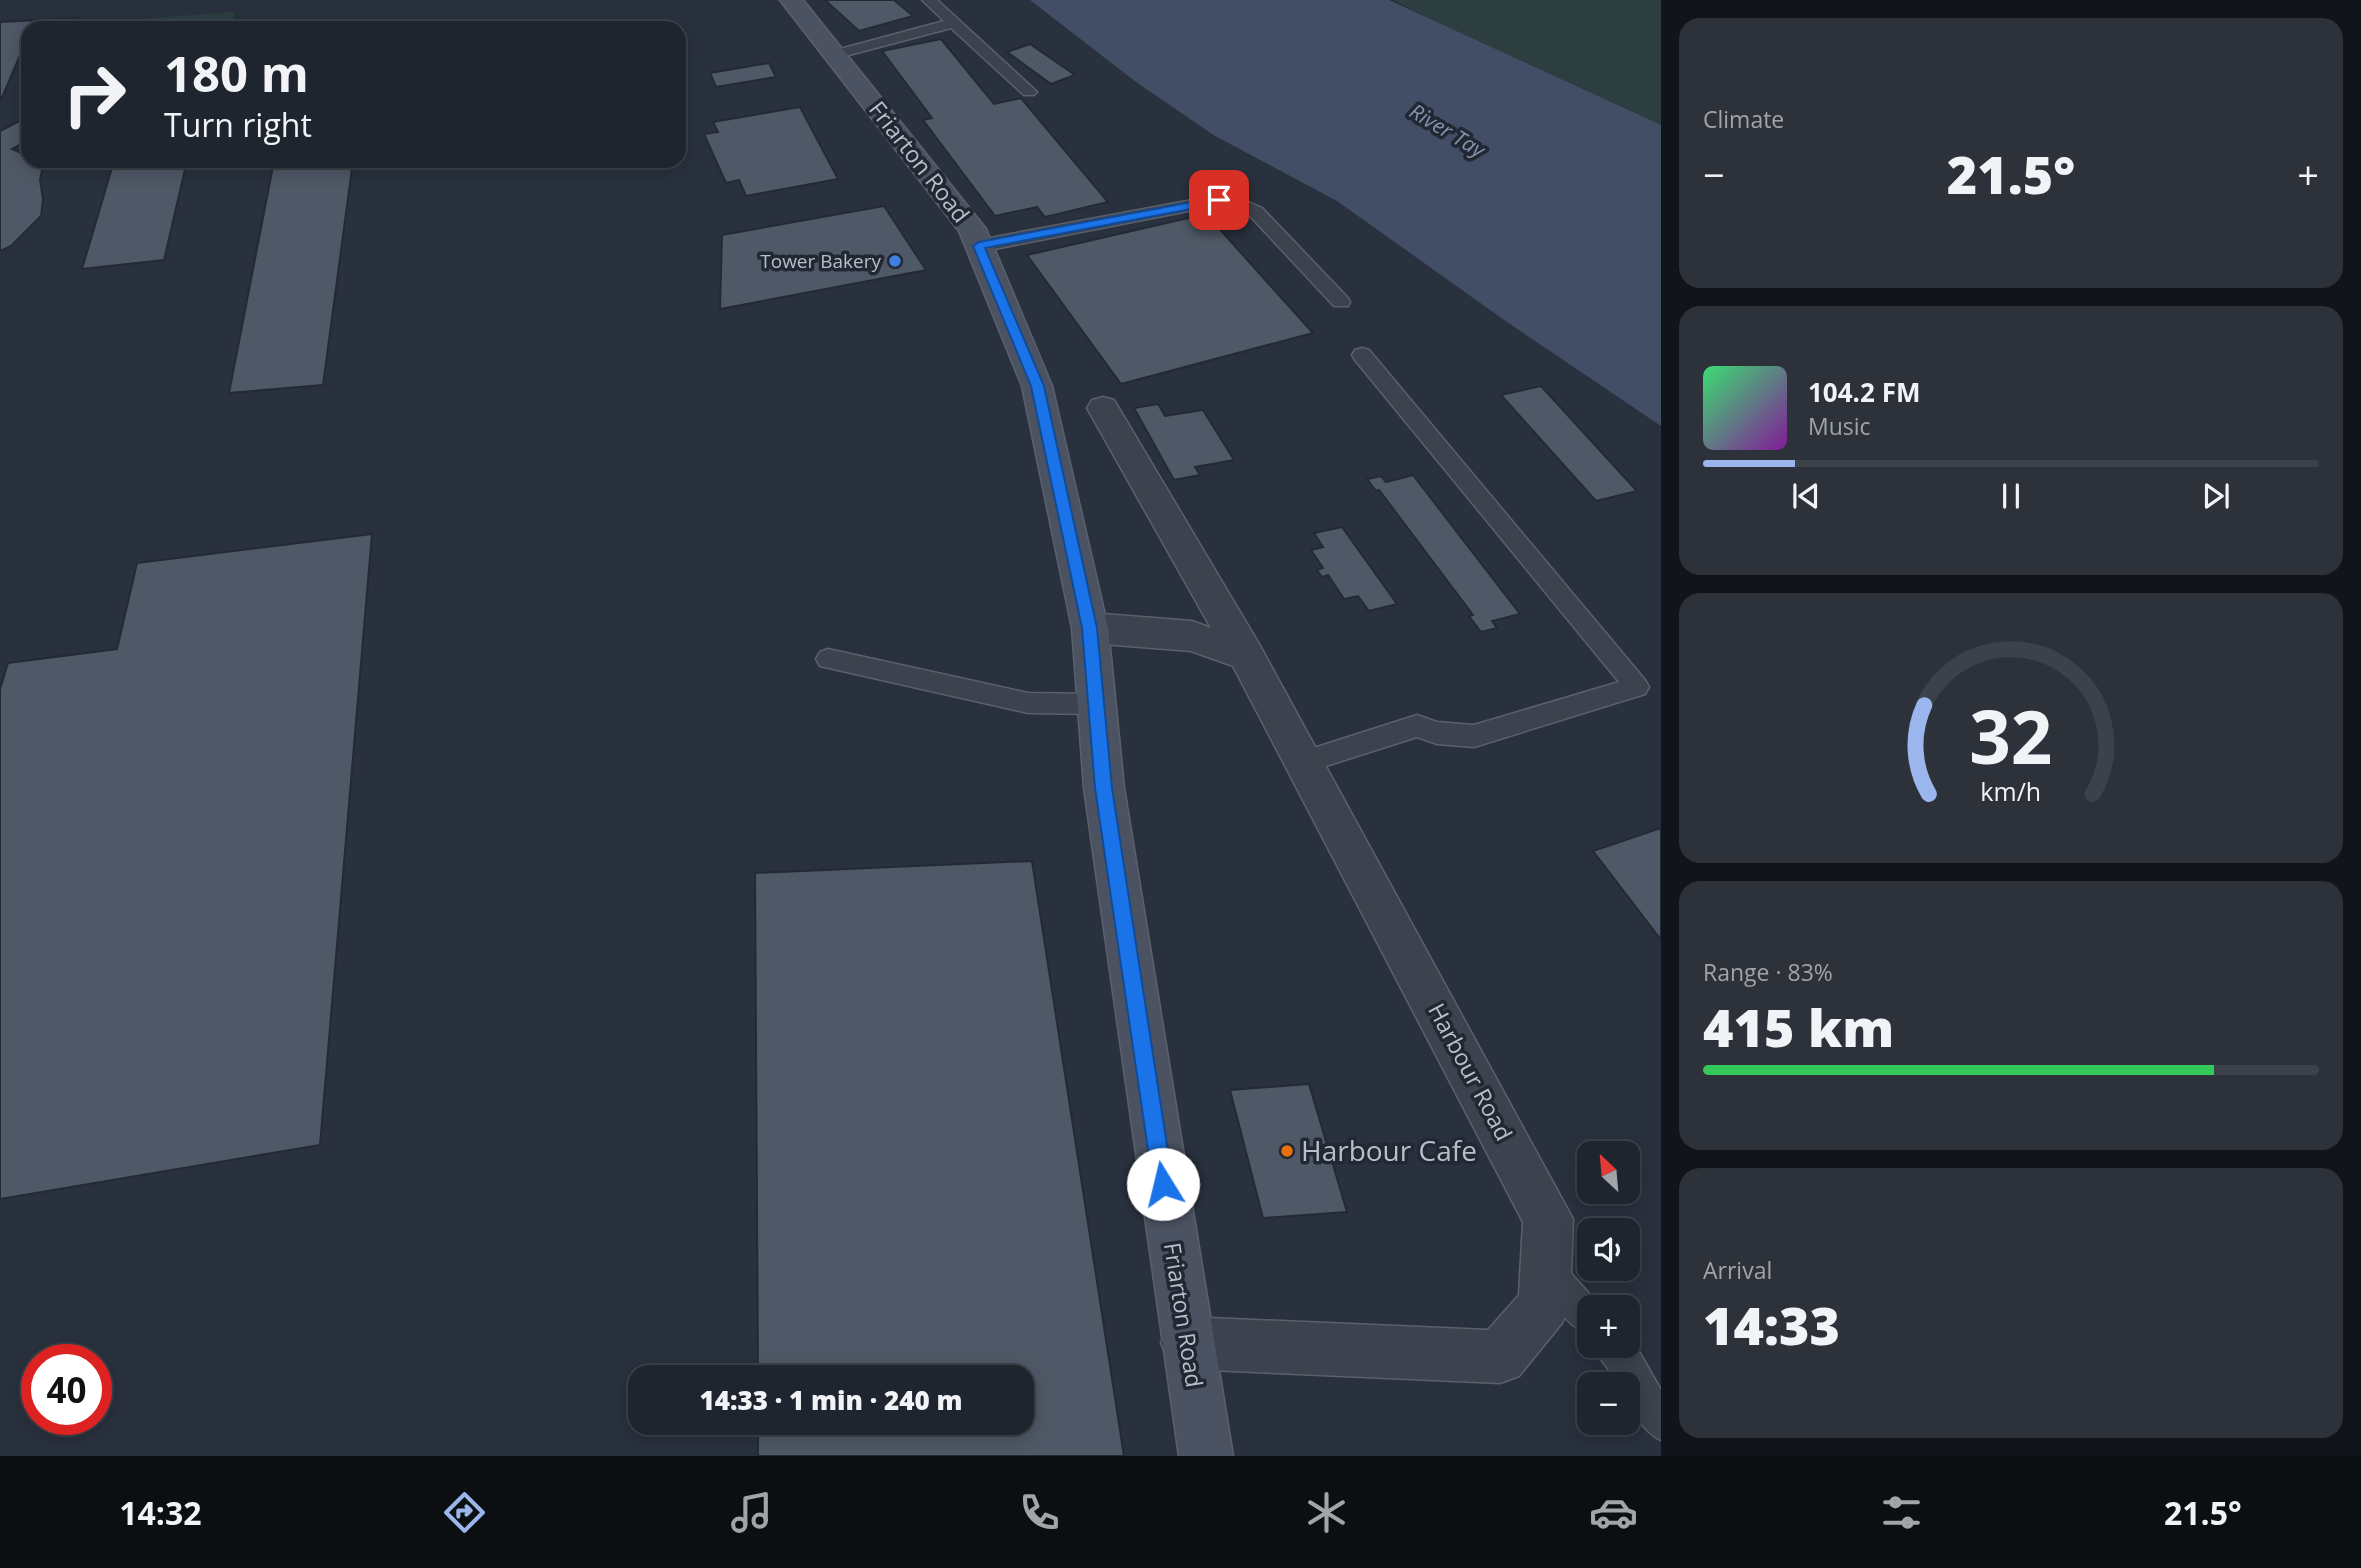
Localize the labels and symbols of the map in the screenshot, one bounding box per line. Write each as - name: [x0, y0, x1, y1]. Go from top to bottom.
- street label: Friarton Road: [862, 94, 977, 229]
- water label: River Tay: [1405, 97, 1492, 164]
- pin: [1189, 170, 1249, 230]
- place label: Tower Bakery: [760, 248, 881, 274]
- marker: Tower Bakery: [887, 253, 903, 269]
- street label: Harbour Road: [1421, 997, 1521, 1146]
- place label: Harbour Cafe: [1301, 1131, 1477, 1169]
- north arrow: [1577, 1141, 1640, 1204]
- marker: Harbour Cafe: [1279, 1143, 1295, 1159]
- position arrow: [1126, 1147, 1200, 1221]
- street label: Friarton Road: [1157, 1240, 1211, 1390]
- speed limit sign: 40: [21, 1344, 112, 1435]

